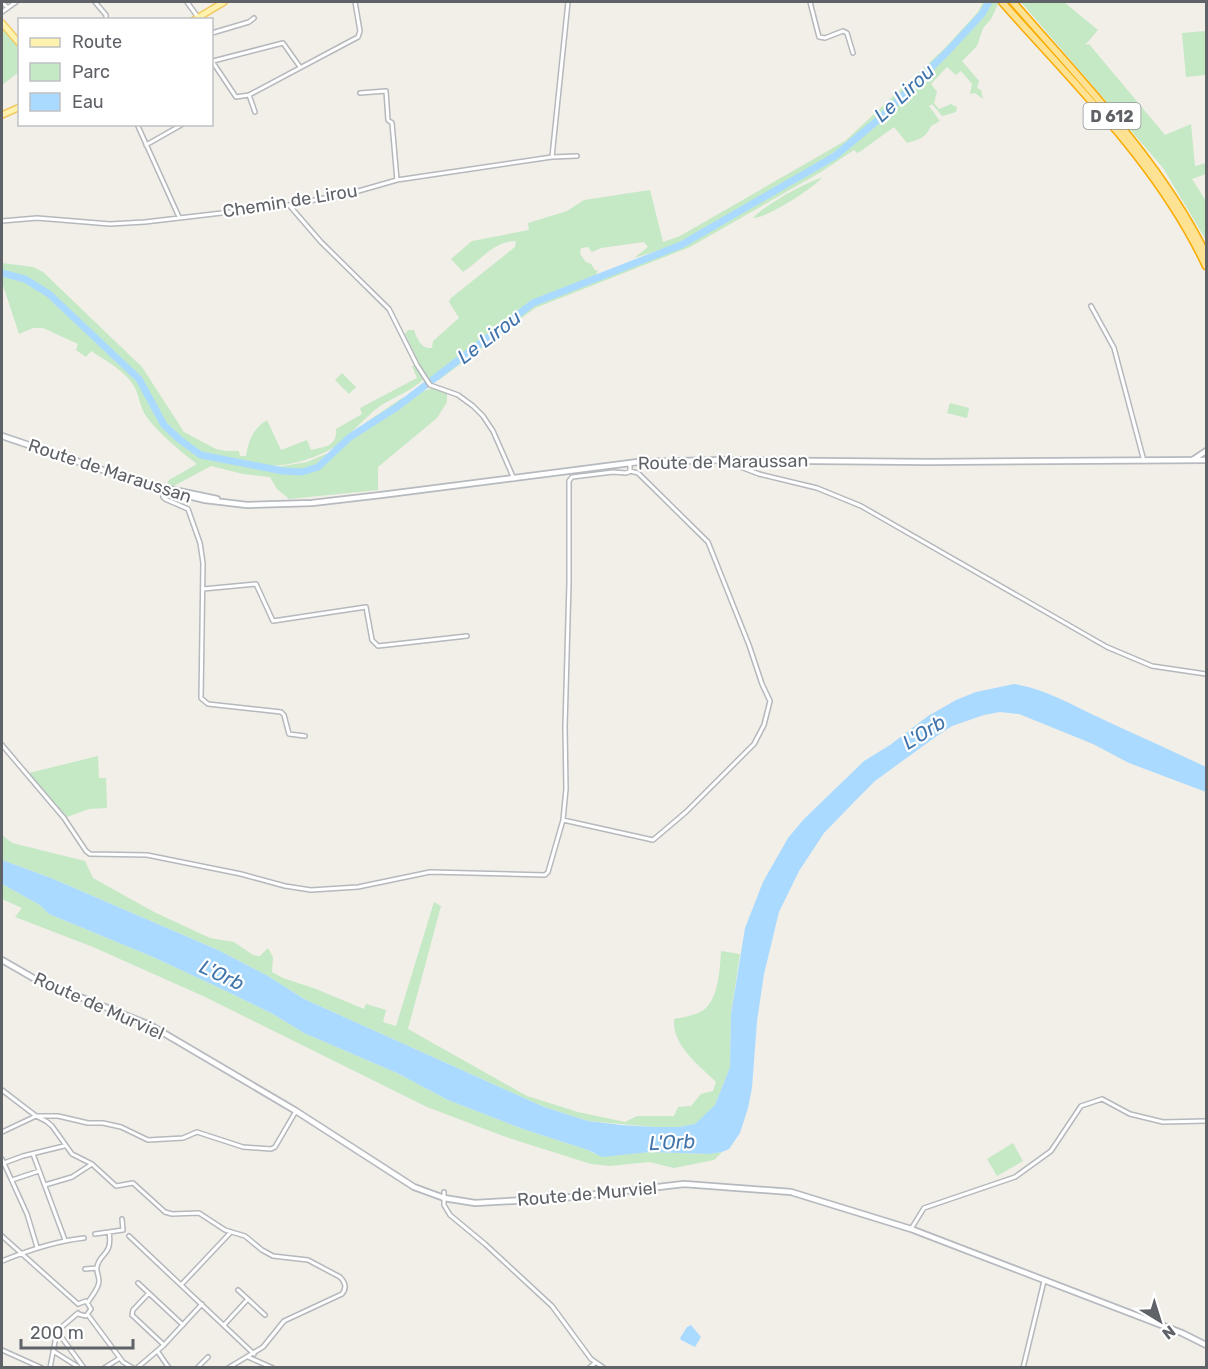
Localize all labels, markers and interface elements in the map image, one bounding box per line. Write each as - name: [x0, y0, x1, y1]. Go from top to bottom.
- legend: [18, 18, 213, 126]
- text: Route: [72, 31, 122, 53]
- water label: Le Lirou: [869, 59, 939, 127]
- text: Parc: [72, 61, 110, 83]
- text: Eau: [72, 91, 104, 113]
- road number: D 612: [1084, 103, 1140, 129]
- street label: Chemin de Lirou: [221, 179, 359, 223]
- water label: Le Lirou: [452, 305, 526, 369]
- street label: Route de Maraussan: [26, 434, 194, 508]
- street label: Route de Maraussan: [638, 450, 808, 474]
- water label: L'Orb: [898, 709, 950, 754]
- water label: L'Orb: [196, 954, 248, 996]
- street label: Route de Murviel: [30, 967, 168, 1045]
- water label: L'Orb: [648, 1129, 696, 1155]
- street label: Route de Murviel: [516, 1177, 658, 1211]
- north arrow: [1130, 1291, 1190, 1351]
- scale bar: [21, 1312, 134, 1350]
- text: N: [1159, 1321, 1179, 1343]
- text: 200 m: [30, 1322, 84, 1344]

